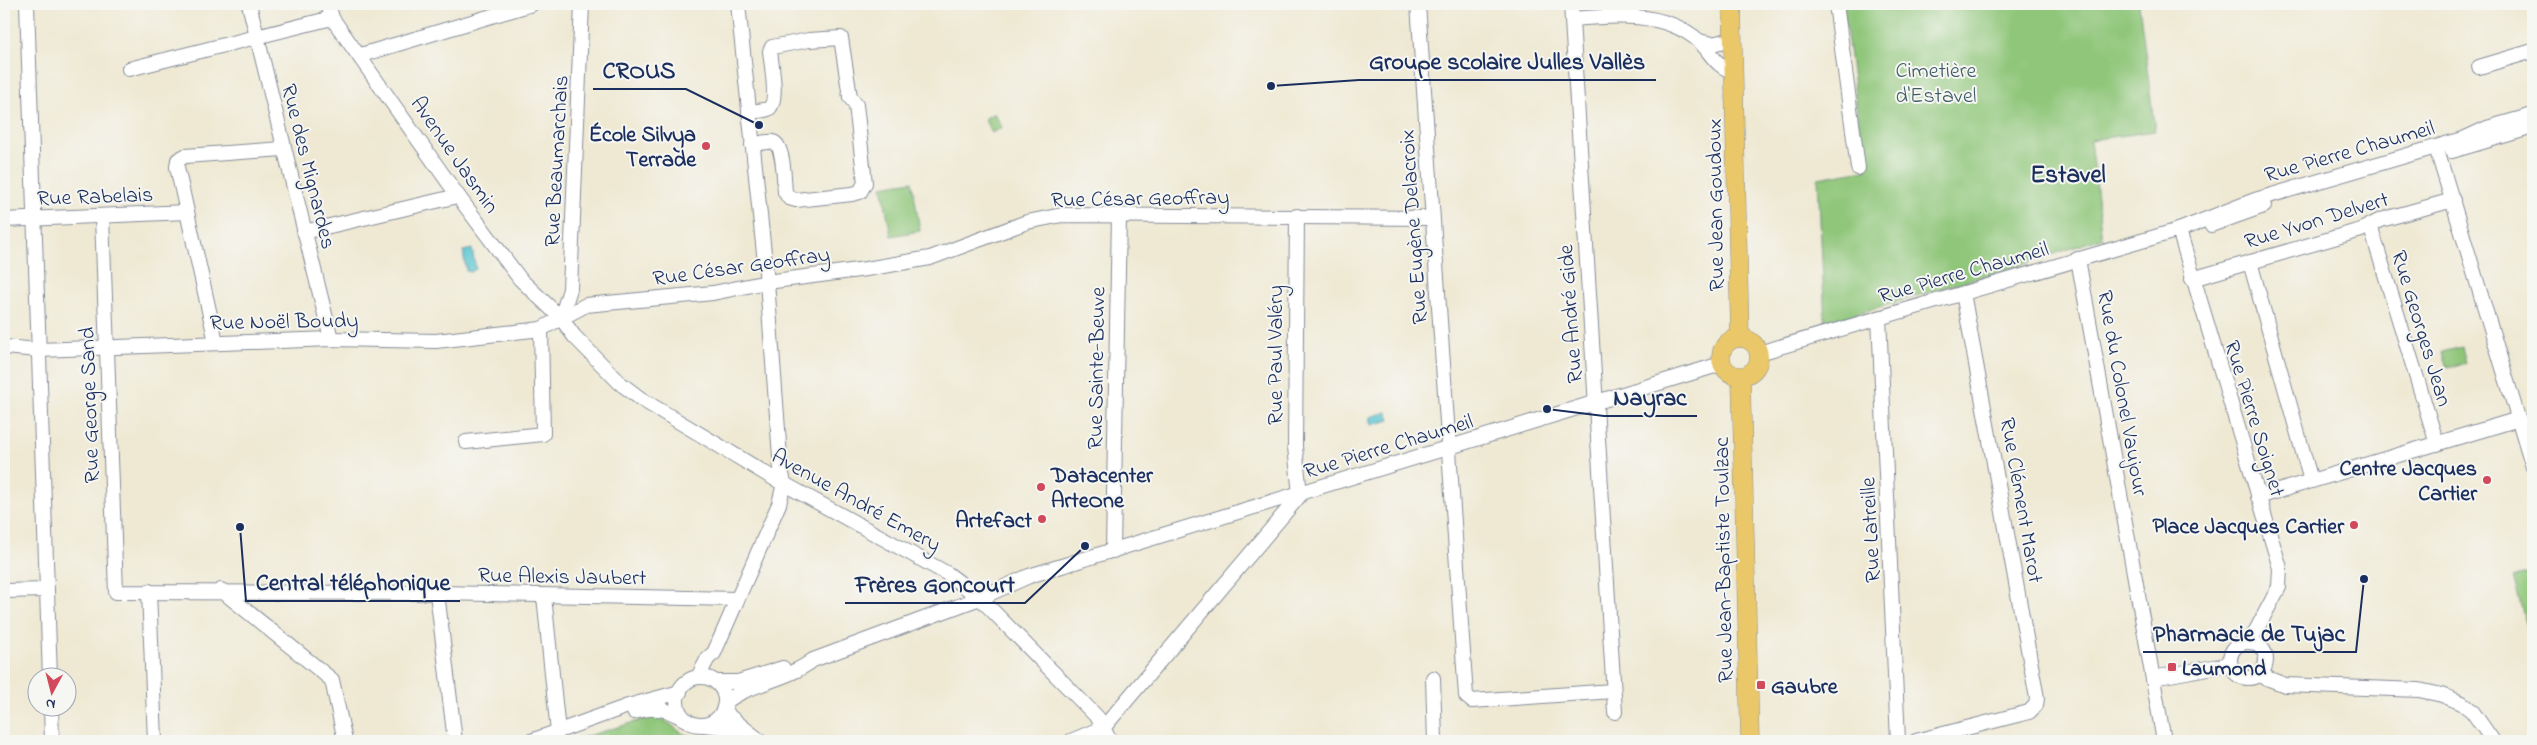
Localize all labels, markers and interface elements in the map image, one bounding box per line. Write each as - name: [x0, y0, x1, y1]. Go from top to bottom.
- callout: Groupe scolaire Julles Vallès: [1359, 41, 1656, 80]
- text: Groupe scolaire Julles Vallès: [1369, 46, 1645, 81]
- callout: CROUS: [593, 50, 686, 89]
- text: CROUS: [602, 55, 676, 90]
- park label: Cimetière d'Estavel: [1895, 56, 1977, 113]
- street label: Rue Beaumarchais: [538, 74, 578, 248]
- street label: Rue des Mignardes: [270, 81, 343, 253]
- street label: Avenue Jasmin: [401, 90, 506, 221]
- street label: Rue Pierre Chaumeil: [2261, 113, 2439, 192]
- street label: Rue Jean Goudoux: [1699, 118, 1735, 292]
- place label: École Silvya Terrade: [589, 120, 697, 177]
- street label: Rue Eugène Delacroix: [1392, 128, 1439, 325]
- marker: École Silvya Terrade: [700, 140, 712, 152]
- district label: Estavel: [2030, 158, 2106, 194]
- street label: Rue Rabelais: [36, 180, 154, 216]
- street label: Rue César Geoffray: [1051, 182, 1230, 219]
- street label: Rue Yvon Delvert: [2241, 185, 2394, 259]
- street label: Rue Pierre Chaumeil: [1875, 234, 2053, 313]
- street label: Rue César Geoffray: [651, 240, 832, 297]
- street label: Rue André Gide: [1551, 243, 1593, 384]
- street label: Rue Georges Jean: [2380, 247, 2459, 411]
- street label: Rue Paul Valéry: [1261, 285, 1294, 425]
- street label: Rue Sainte-Beuve: [1081, 286, 1115, 450]
- street label: Rue du Colonel Vaujour: [2087, 288, 2155, 499]
- street label: Rue Noël Boudy: [209, 306, 359, 341]
- street label: Rue George Sand: [72, 326, 111, 484]
- street label: Rue Pierre Soignet: [2213, 337, 2292, 502]
- callout: Nayrac: [1604, 377, 1697, 416]
- text: Nayrac: [1613, 382, 1688, 418]
- street label: Rue Pierre Chaumeil: [1300, 407, 1478, 489]
- street label: Rue Clément Marot: [1990, 415, 2050, 586]
- street label: Rue Jean-Baptiste Toulzac: [1707, 437, 1743, 683]
- street label: Avenue André Emery: [764, 442, 946, 562]
- place label: Centre Jacques Cartier: [2340, 454, 2478, 511]
- place label: Datacenter ArteOne: [1050, 461, 1154, 518]
- marker: Centre Jacques Cartier: [2481, 474, 2493, 486]
- street label: Rue Latreille: [1853, 476, 1891, 583]
- marker: Datacenter ArteOne: [1035, 481, 1047, 493]
- place label: Artefact: [955, 506, 1033, 538]
- place label: Place Jacques Cartier: [2152, 512, 2345, 544]
- marker: Artefact: [1036, 513, 1048, 525]
- marker: Place Jacques Cartier: [2348, 519, 2360, 531]
- street label: Rue Alexis Jaubert: [477, 561, 647, 595]
- callout: Central téléphonique: [246, 562, 460, 601]
- callout: Frères Goncourt: [845, 564, 1025, 603]
- text: Central téléphonique: [256, 567, 452, 602]
- text: Frères Goncourt: [854, 569, 1016, 604]
- callout: Pharmacie de Tujac: [2143, 613, 2356, 652]
- text: Pharmacie de Tujac: [2153, 618, 2346, 653]
- place label: Laumond: [2182, 654, 2267, 686]
- marker: Laumond: [2166, 661, 2178, 673]
- north arrow: [28, 668, 78, 718]
- place label: Gaubre: [1771, 672, 1839, 704]
- marker: Gaubre: [1755, 679, 1767, 691]
- text: N: [45, 692, 57, 714]

